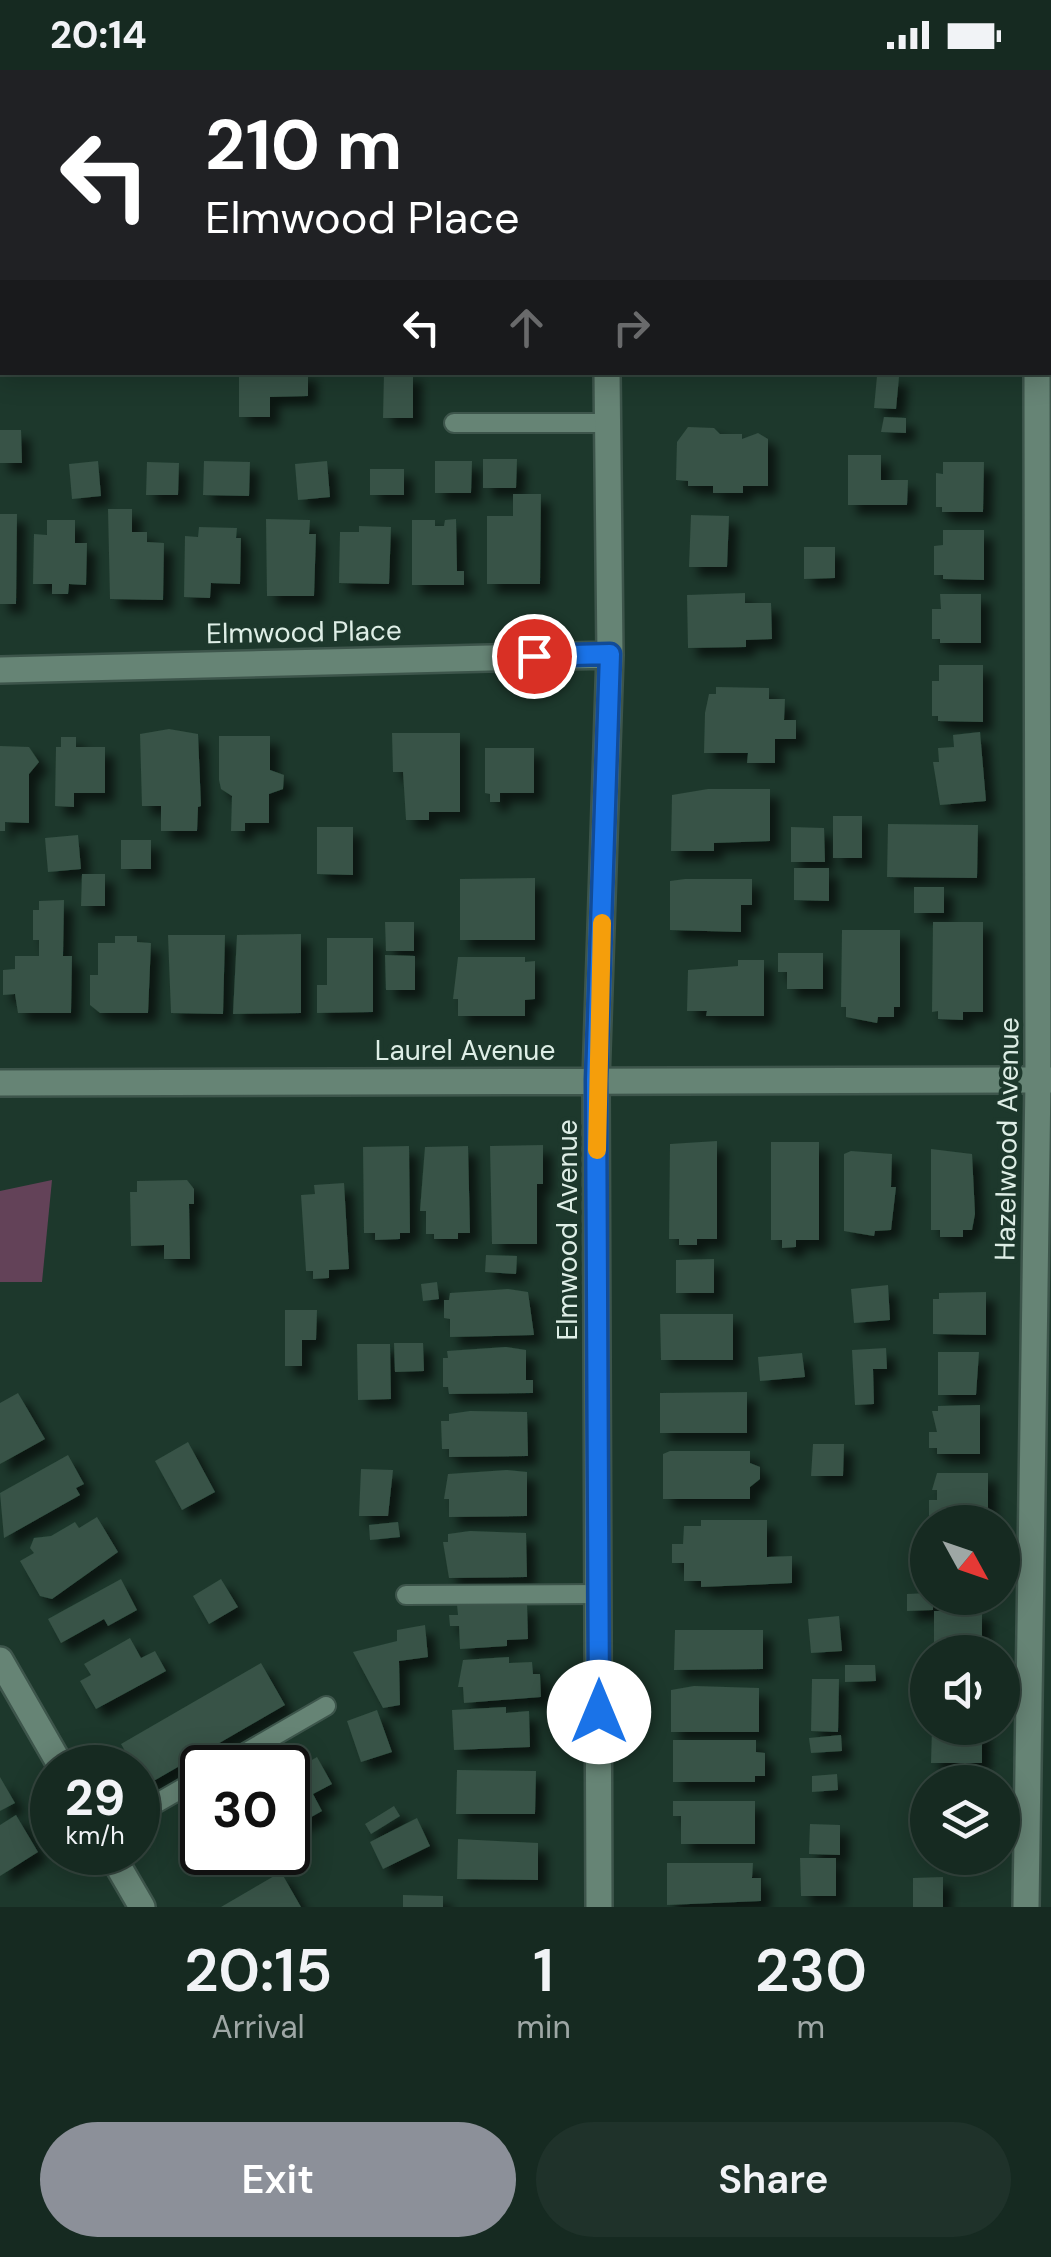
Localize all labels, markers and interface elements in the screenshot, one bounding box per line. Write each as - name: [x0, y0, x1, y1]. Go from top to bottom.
- text: 20:14: [50, 10, 147, 60]
- text: 210 m: [205, 100, 402, 191]
- icon: left: [40, 110, 170, 240]
- text: Elmwood Place: [205, 188, 520, 247]
- icon: left: [394, 300, 449, 355]
- icon: ahead: [499, 300, 554, 355]
- icon: right: [604, 300, 659, 355]
- street label: Elmwood Place: [206, 612, 402, 652]
- pin: [492, 614, 577, 699]
- icon: arrive: [507, 629, 562, 684]
- street label: Hazelwood Avenue: [986, 1017, 1028, 1261]
- street label: Laurel Avenue: [375, 1032, 555, 1069]
- street label: Elmwood Avenue: [549, 1119, 586, 1341]
- north arrow: [910, 1505, 1020, 1615]
- map controls: [910, 1505, 1020, 1875]
- button: sound: [910, 1635, 1020, 1745]
- position arrow: [547, 1660, 651, 1764]
- speed limit sign: 30: [180, 1745, 310, 1875]
- text: 29: [65, 1765, 125, 1831]
- button: layers: [910, 1765, 1020, 1875]
- text: km/h: [65, 1819, 125, 1852]
- text: 20:15: [184, 1931, 332, 2010]
- text: 1: [533, 1931, 554, 2010]
- text: 230: [755, 1931, 867, 2010]
- text: Arrival: [211, 2006, 305, 2048]
- text: min: [516, 2006, 571, 2048]
- text: m: [797, 2006, 825, 2048]
- button: Exit: [40, 2122, 516, 2237]
- button: Share: [536, 2122, 1011, 2237]

